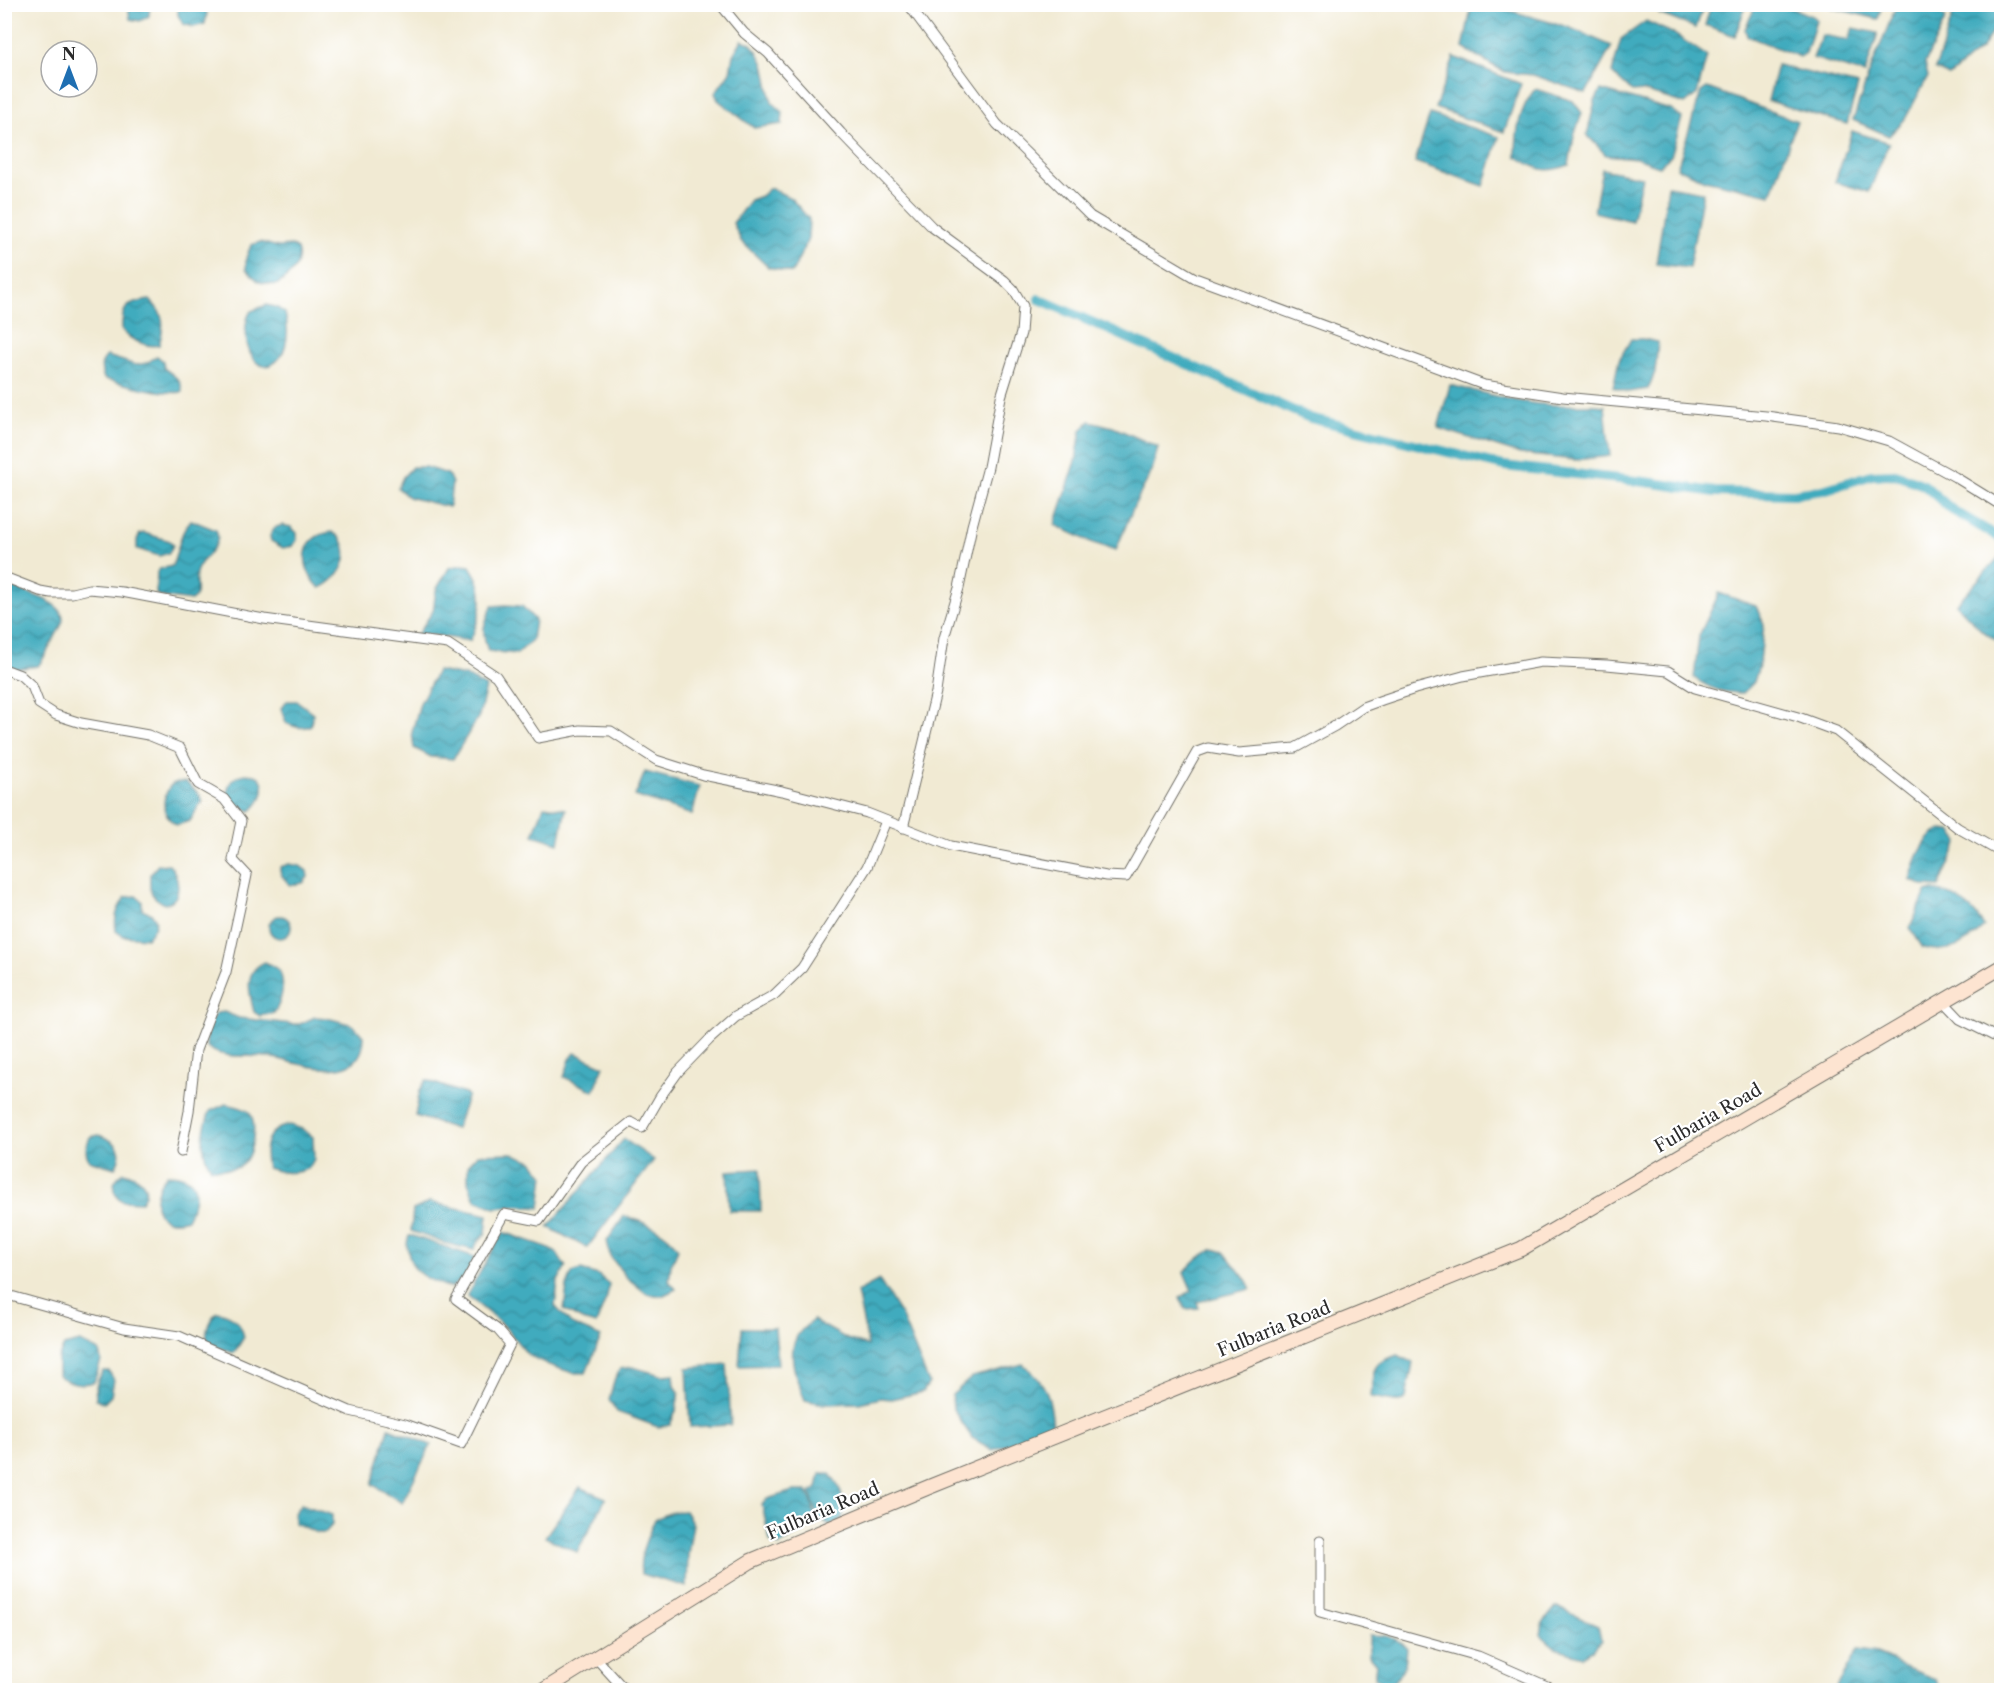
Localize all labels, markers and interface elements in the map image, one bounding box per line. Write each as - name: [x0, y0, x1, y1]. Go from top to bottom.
- north arrow: [39, 39, 99, 99]
- text: N: [62, 44, 76, 64]
- street label: Fulbaria Road: [1650, 1078, 1766, 1158]
- street label: Fulbaria Road: [1214, 1296, 1334, 1362]
- street label: Fulbaria Road: [763, 1477, 883, 1545]

